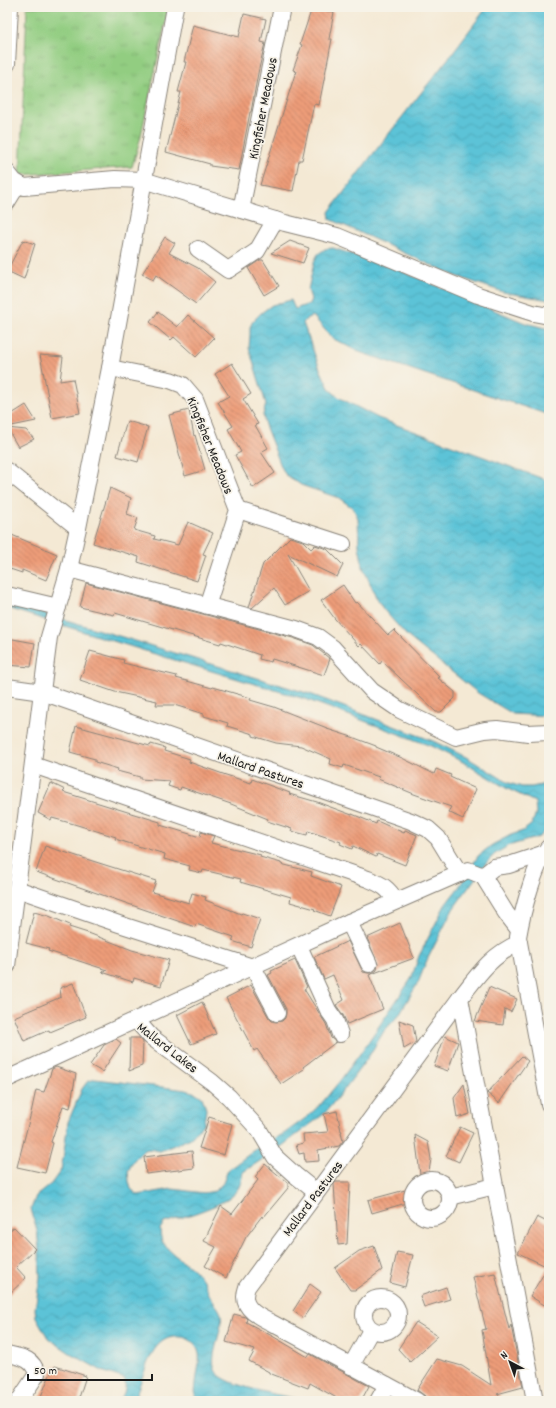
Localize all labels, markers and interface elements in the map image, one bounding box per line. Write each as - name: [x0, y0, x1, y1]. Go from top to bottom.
- street label: Kingfisher Meadows: [244, 56, 284, 161]
- street label: Kingfisher Meadows: [180, 394, 238, 498]
- street label: Mallard Pastures: [214, 747, 306, 795]
- street label: Mallard Lakes: [132, 1018, 202, 1079]
- street label: Mallard Pastures: [278, 1157, 349, 1241]
- north arrow: [490, 1342, 530, 1382]
- text: N: [497, 1348, 512, 1364]
- scale bar: [28, 1356, 152, 1382]
- text: 50 m: [34, 1363, 57, 1380]

